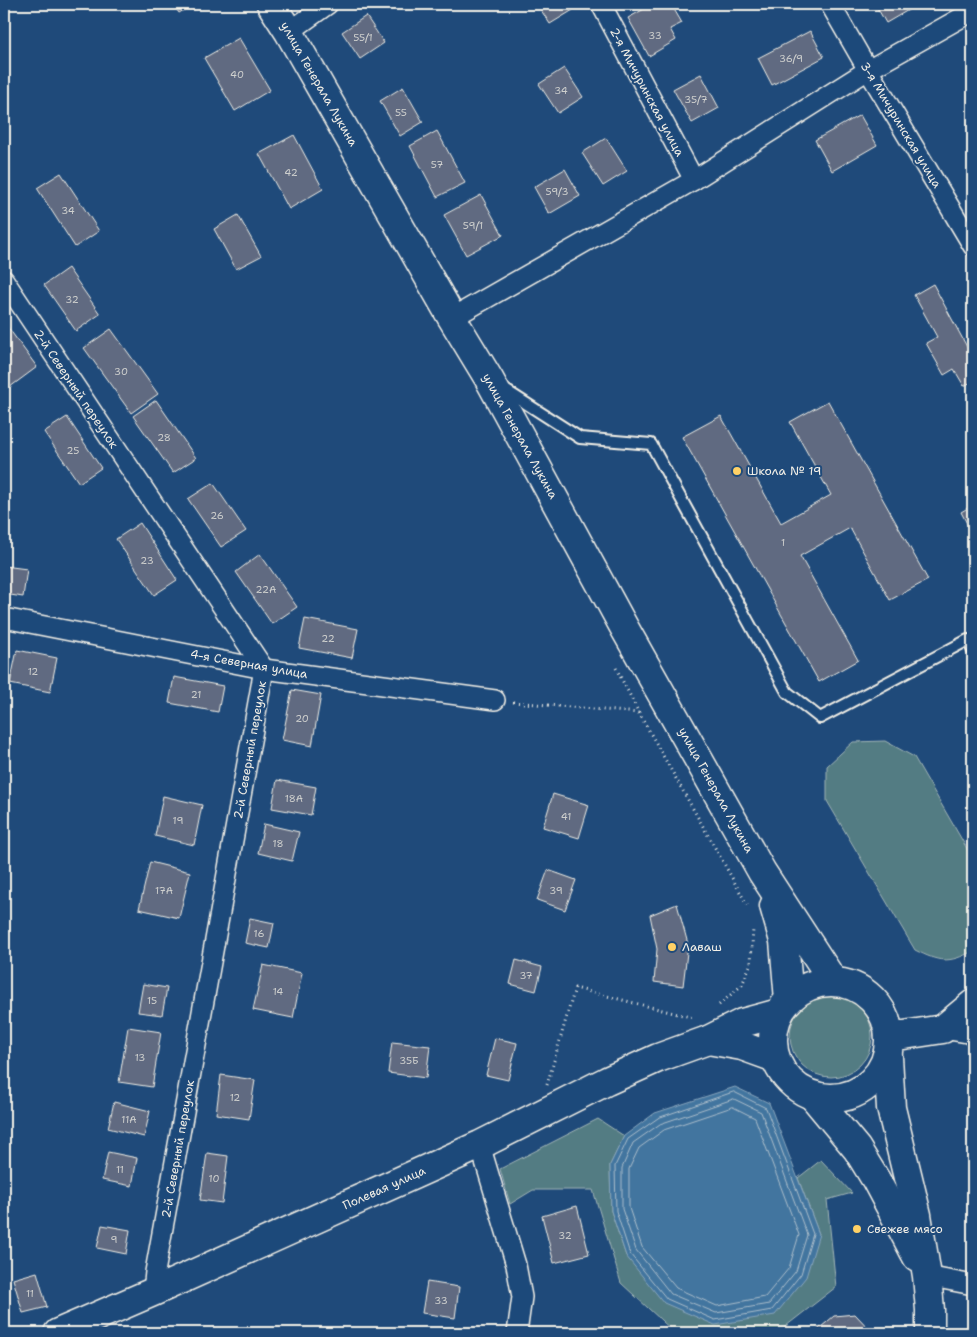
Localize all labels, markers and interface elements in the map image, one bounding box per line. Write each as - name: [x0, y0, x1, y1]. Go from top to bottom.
- street label: улица Генерала Лукина: [277, 19, 362, 150]
- street label: 2-я Мичуринская улица: [606, 25, 688, 160]
- house number: 33: [648, 29, 662, 42]
- house number: 55/1: [353, 31, 373, 44]
- house number: 36/9: [779, 52, 803, 65]
- street label: 3-я Мичуринская улица: [857, 59, 945, 191]
- house number: 40: [230, 68, 244, 81]
- house number: 34: [554, 84, 568, 97]
- house number: 35/7: [684, 93, 708, 106]
- house number: 55: [395, 106, 407, 119]
- house number: 57: [431, 158, 443, 171]
- house number: 42: [284, 166, 298, 179]
- house number: 59/3: [545, 185, 569, 198]
- house number: 34: [61, 204, 75, 217]
- house number: 59/1: [463, 219, 483, 232]
- house number: 32: [65, 293, 79, 306]
- street label: 2-й Северный переулок: [30, 327, 122, 452]
- house number: 30: [114, 365, 128, 378]
- street label: улица Генерала Лукина: [479, 370, 562, 502]
- house number: 28: [157, 431, 171, 444]
- house number: 25: [67, 444, 79, 457]
- place label: Школа № 19: [747, 463, 822, 479]
- marker: Школа № 19: [731, 465, 743, 477]
- house number: 26: [210, 509, 224, 522]
- house number: 1: [781, 536, 785, 549]
- house number: 23: [140, 554, 154, 567]
- house number: 22А: [256, 583, 276, 596]
- house number: 22: [321, 632, 335, 645]
- street label: 4-я Северная улица: [189, 646, 310, 682]
- house number: 12: [28, 665, 38, 678]
- street label: 2-й Северный переулок: [230, 679, 270, 820]
- house number: 21: [191, 688, 201, 701]
- house number: 20: [295, 712, 309, 725]
- street label: улица Генерала Лукина: [675, 724, 758, 856]
- house number: 18А: [285, 792, 303, 805]
- house number: 41: [561, 810, 571, 823]
- house number: 19: [173, 814, 183, 827]
- house number: 18: [272, 837, 284, 850]
- house number: 17А: [155, 884, 173, 897]
- house number: 39: [549, 884, 563, 897]
- house number: 16: [254, 927, 264, 940]
- place label: Лаваш: [682, 939, 722, 955]
- marker: Лаваш: [666, 941, 678, 953]
- house number: 37: [519, 969, 533, 982]
- house number: 14: [273, 985, 283, 998]
- house number: 15: [147, 994, 157, 1007]
- house number: 13: [135, 1051, 145, 1064]
- house number: 35Б: [399, 1054, 419, 1067]
- street label: 2-й Северный переулок: [158, 1078, 198, 1219]
- house number: 12: [230, 1091, 240, 1104]
- house number: 11А: [121, 1113, 137, 1126]
- street label: Полевая улица: [340, 1162, 428, 1213]
- house number: 11: [116, 1163, 124, 1176]
- house number: 10: [209, 1172, 219, 1185]
- place label: Свежее мясо: [867, 1221, 943, 1237]
- marker: Свежее мясо: [851, 1223, 863, 1235]
- house number: 32: [558, 1229, 572, 1242]
- house number: 9: [111, 1233, 118, 1246]
- house number: 11: [26, 1287, 34, 1300]
- house number: 33: [434, 1294, 448, 1307]

